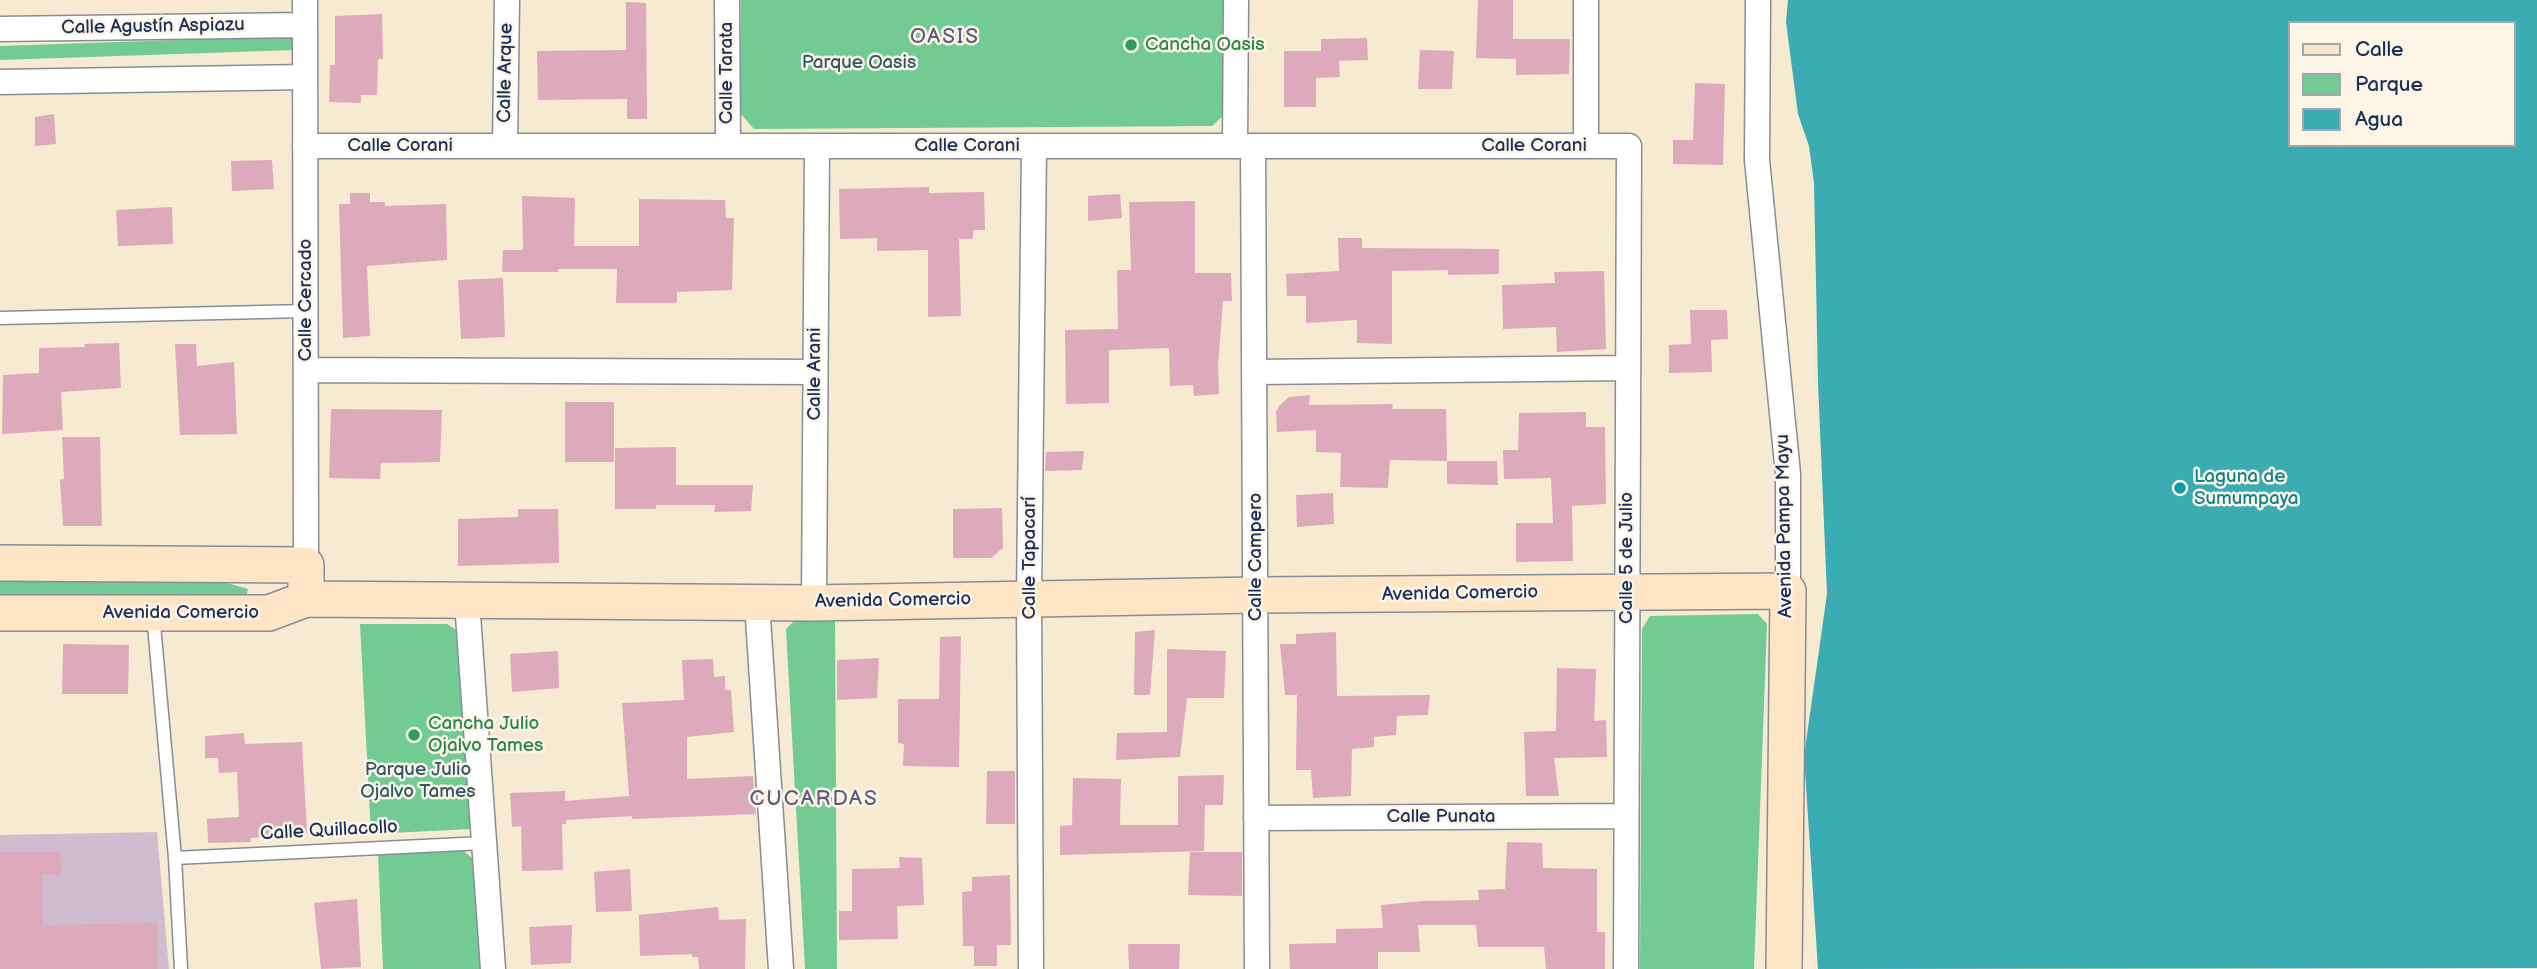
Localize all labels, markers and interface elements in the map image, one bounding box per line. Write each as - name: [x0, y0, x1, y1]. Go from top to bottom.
- street label: Calle Agustín Aspiazu: [61, 14, 245, 40]
- legend: [2288, 21, 2516, 147]
- street label: Calle Tarata: [716, 22, 738, 124]
- street label: Calle Arque: [494, 23, 518, 123]
- district label: OASIS: [911, 25, 979, 51]
- place label: Cancha Oasis: [1145, 34, 1265, 56]
- marker: Cancha Oasis: [1123, 37, 1139, 53]
- text: Calle: [2355, 37, 2404, 62]
- park label: Parque Oasis: [802, 52, 916, 74]
- text: Parque: [2355, 72, 2423, 97]
- text: Agua: [2355, 107, 2403, 132]
- street label: Calle Corani: [347, 135, 453, 157]
- street label: Calle Corani: [914, 135, 1020, 157]
- street label: Calle Corani: [1481, 135, 1587, 157]
- street label: Calle Cercado: [295, 239, 317, 361]
- street label: Calle Arani: [804, 327, 826, 421]
- street label: Avenida Pampa Mayu: [1772, 434, 1798, 618]
- place label: Laguna de Sumumpaya: [2194, 466, 2299, 510]
- marker: Laguna de Sumumpaya: [2172, 480, 2188, 496]
- street label: Calle 5 de Julio: [1616, 492, 1638, 624]
- street label: Calle Campero: [1245, 493, 1267, 621]
- street label: Calle Tapacarí: [1019, 496, 1041, 620]
- street label: Avenida Comercio: [1382, 581, 1538, 607]
- street label: Avenida Comercio: [815, 588, 971, 614]
- street label: Avenida Comercio: [103, 602, 259, 624]
- place label: Cancha Julio Ojalvo Tames: [428, 713, 543, 757]
- marker: Cancha Julio Ojalvo Tames: [406, 727, 422, 743]
- park label: Parque Julio Ojalvo Tames: [360, 759, 476, 803]
- district label: CUCARDAS: [750, 787, 878, 813]
- street label: Calle Punata: [1386, 806, 1496, 828]
- street label: Calle Quillacollo: [260, 816, 398, 846]

